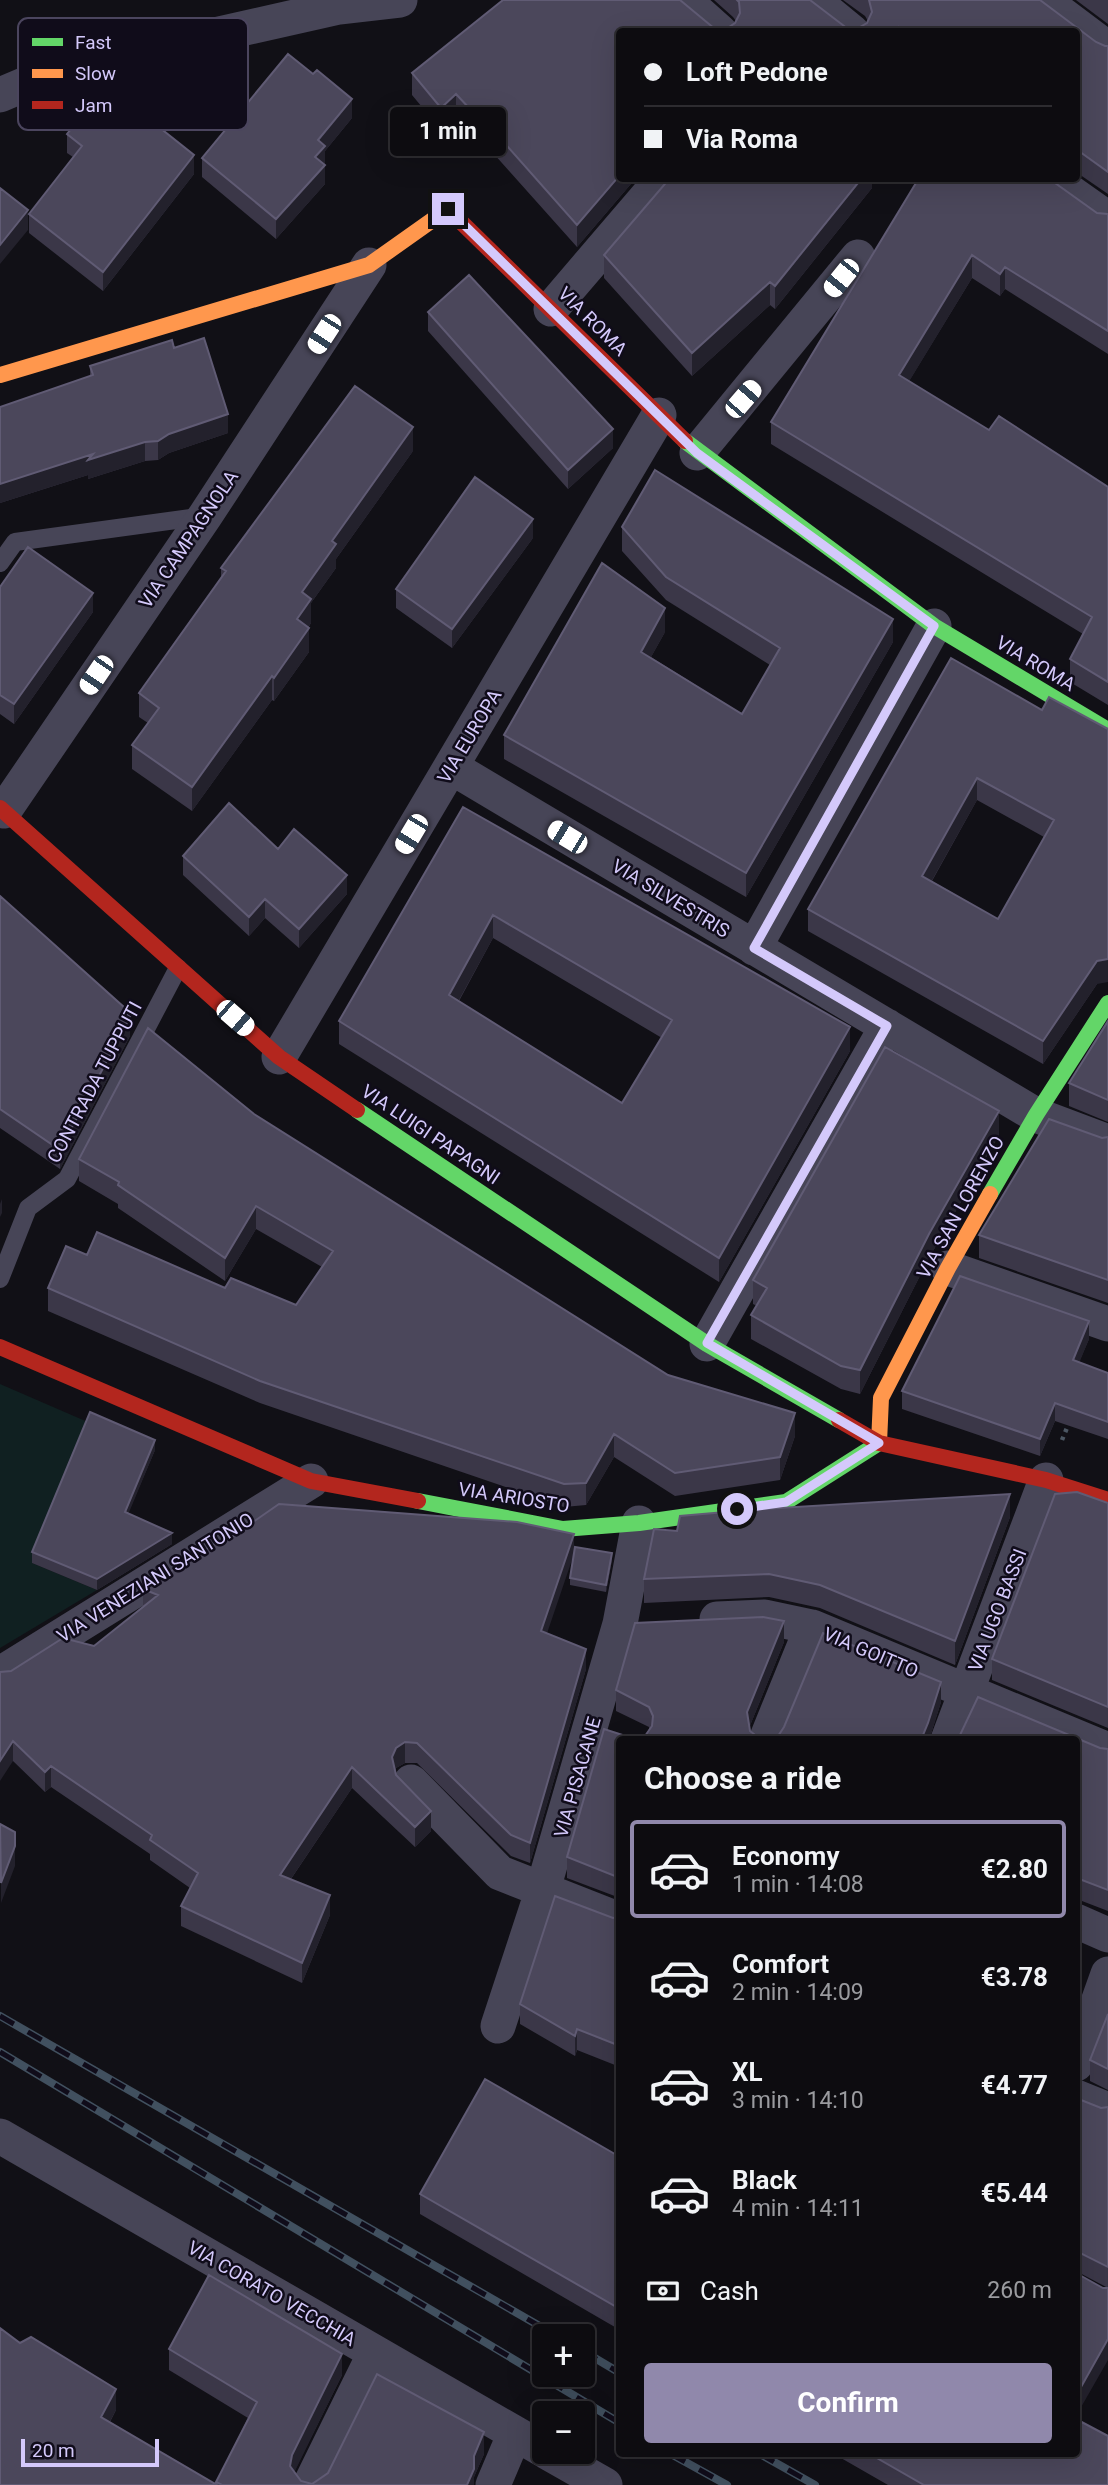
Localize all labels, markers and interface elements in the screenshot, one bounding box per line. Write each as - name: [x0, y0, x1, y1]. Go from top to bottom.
- legend: [18, 18, 248, 130]
- text: Fast: [75, 31, 112, 54]
- text: Loft Pedone: [686, 57, 828, 87]
- text: Slow: [75, 62, 116, 85]
- text: Jam: [75, 94, 112, 117]
- callout: 1 min: [390, 108, 506, 156]
- text: 1 min: [419, 118, 477, 145]
- text: Via Roma: [686, 124, 798, 154]
- route end: [432, 193, 464, 225]
- car: [820, 255, 863, 301]
- street label: VIA ROMA: [553, 282, 632, 361]
- car: [304, 311, 345, 357]
- car: [722, 376, 765, 422]
- street label: VIA CAMPAGNOLA: [134, 466, 243, 613]
- street label: VIA ROMA: [992, 631, 1080, 696]
- car: [76, 652, 117, 698]
- street label: VIA EUROPA: [432, 685, 507, 787]
- car: [392, 811, 431, 857]
- car: [544, 817, 591, 857]
- street label: VIA SILVESTRIS: [608, 854, 734, 943]
- car: [213, 996, 258, 1040]
- street label: CONTRADA TUPPUTI: [42, 998, 147, 1167]
- street label: VIA LUIGI PAPAGNI: [357, 1079, 504, 1189]
- street label: VIA SAN LORENZO: [912, 1132, 1009, 1283]
- street label: VIA ARIOSTO: [457, 1477, 571, 1518]
- route start: [721, 1493, 753, 1525]
- street label: VIA VENEZIANI SANTONIO: [53, 1507, 258, 1647]
- street label: VIA UGO BASSI: [964, 1546, 1031, 1675]
- street label: VIA GOITTO: [820, 1622, 922, 1683]
- street label: VIA PISACANE: [549, 1714, 606, 1840]
- text: Choose a ride: [644, 1759, 841, 1797]
- icon: car: [648, 1838, 711, 1901]
- text: Economy: [732, 1841, 839, 1871]
- text: €2.80: [981, 1854, 1048, 1884]
- text: 1 min · 14:08: [732, 1871, 864, 1898]
- icon: car: [648, 1946, 711, 2009]
- text: Comfort: [732, 1949, 829, 1979]
- text: €3.78: [981, 1962, 1048, 1992]
- text: 2 min · 14:09: [732, 1979, 864, 2006]
- icon: car: [648, 2054, 711, 2117]
- text: XL: [732, 2057, 763, 2087]
- text: €4.77: [981, 2070, 1048, 2100]
- text: 3 min · 14:10: [732, 2087, 864, 2114]
- icon: car: [648, 2162, 711, 2225]
- text: Black: [732, 2165, 797, 2195]
- text: €5.44: [981, 2178, 1048, 2208]
- text: 4 min · 14:11: [732, 2195, 864, 2222]
- street label: VIA CORATO VECCHIA: [183, 2236, 361, 2351]
- icon: cash: [644, 2272, 682, 2310]
- text: Cash: [700, 2276, 759, 2306]
- text: 260 m: [987, 2277, 1052, 2304]
- map controls: [532, 2324, 595, 2464]
- button: +: [532, 2324, 595, 2387]
- button: Confirm: [644, 2363, 1052, 2443]
- button: −: [532, 2401, 595, 2464]
- scale bar: [21, 2436, 159, 2468]
- text: 20 m: [32, 2439, 75, 2462]

